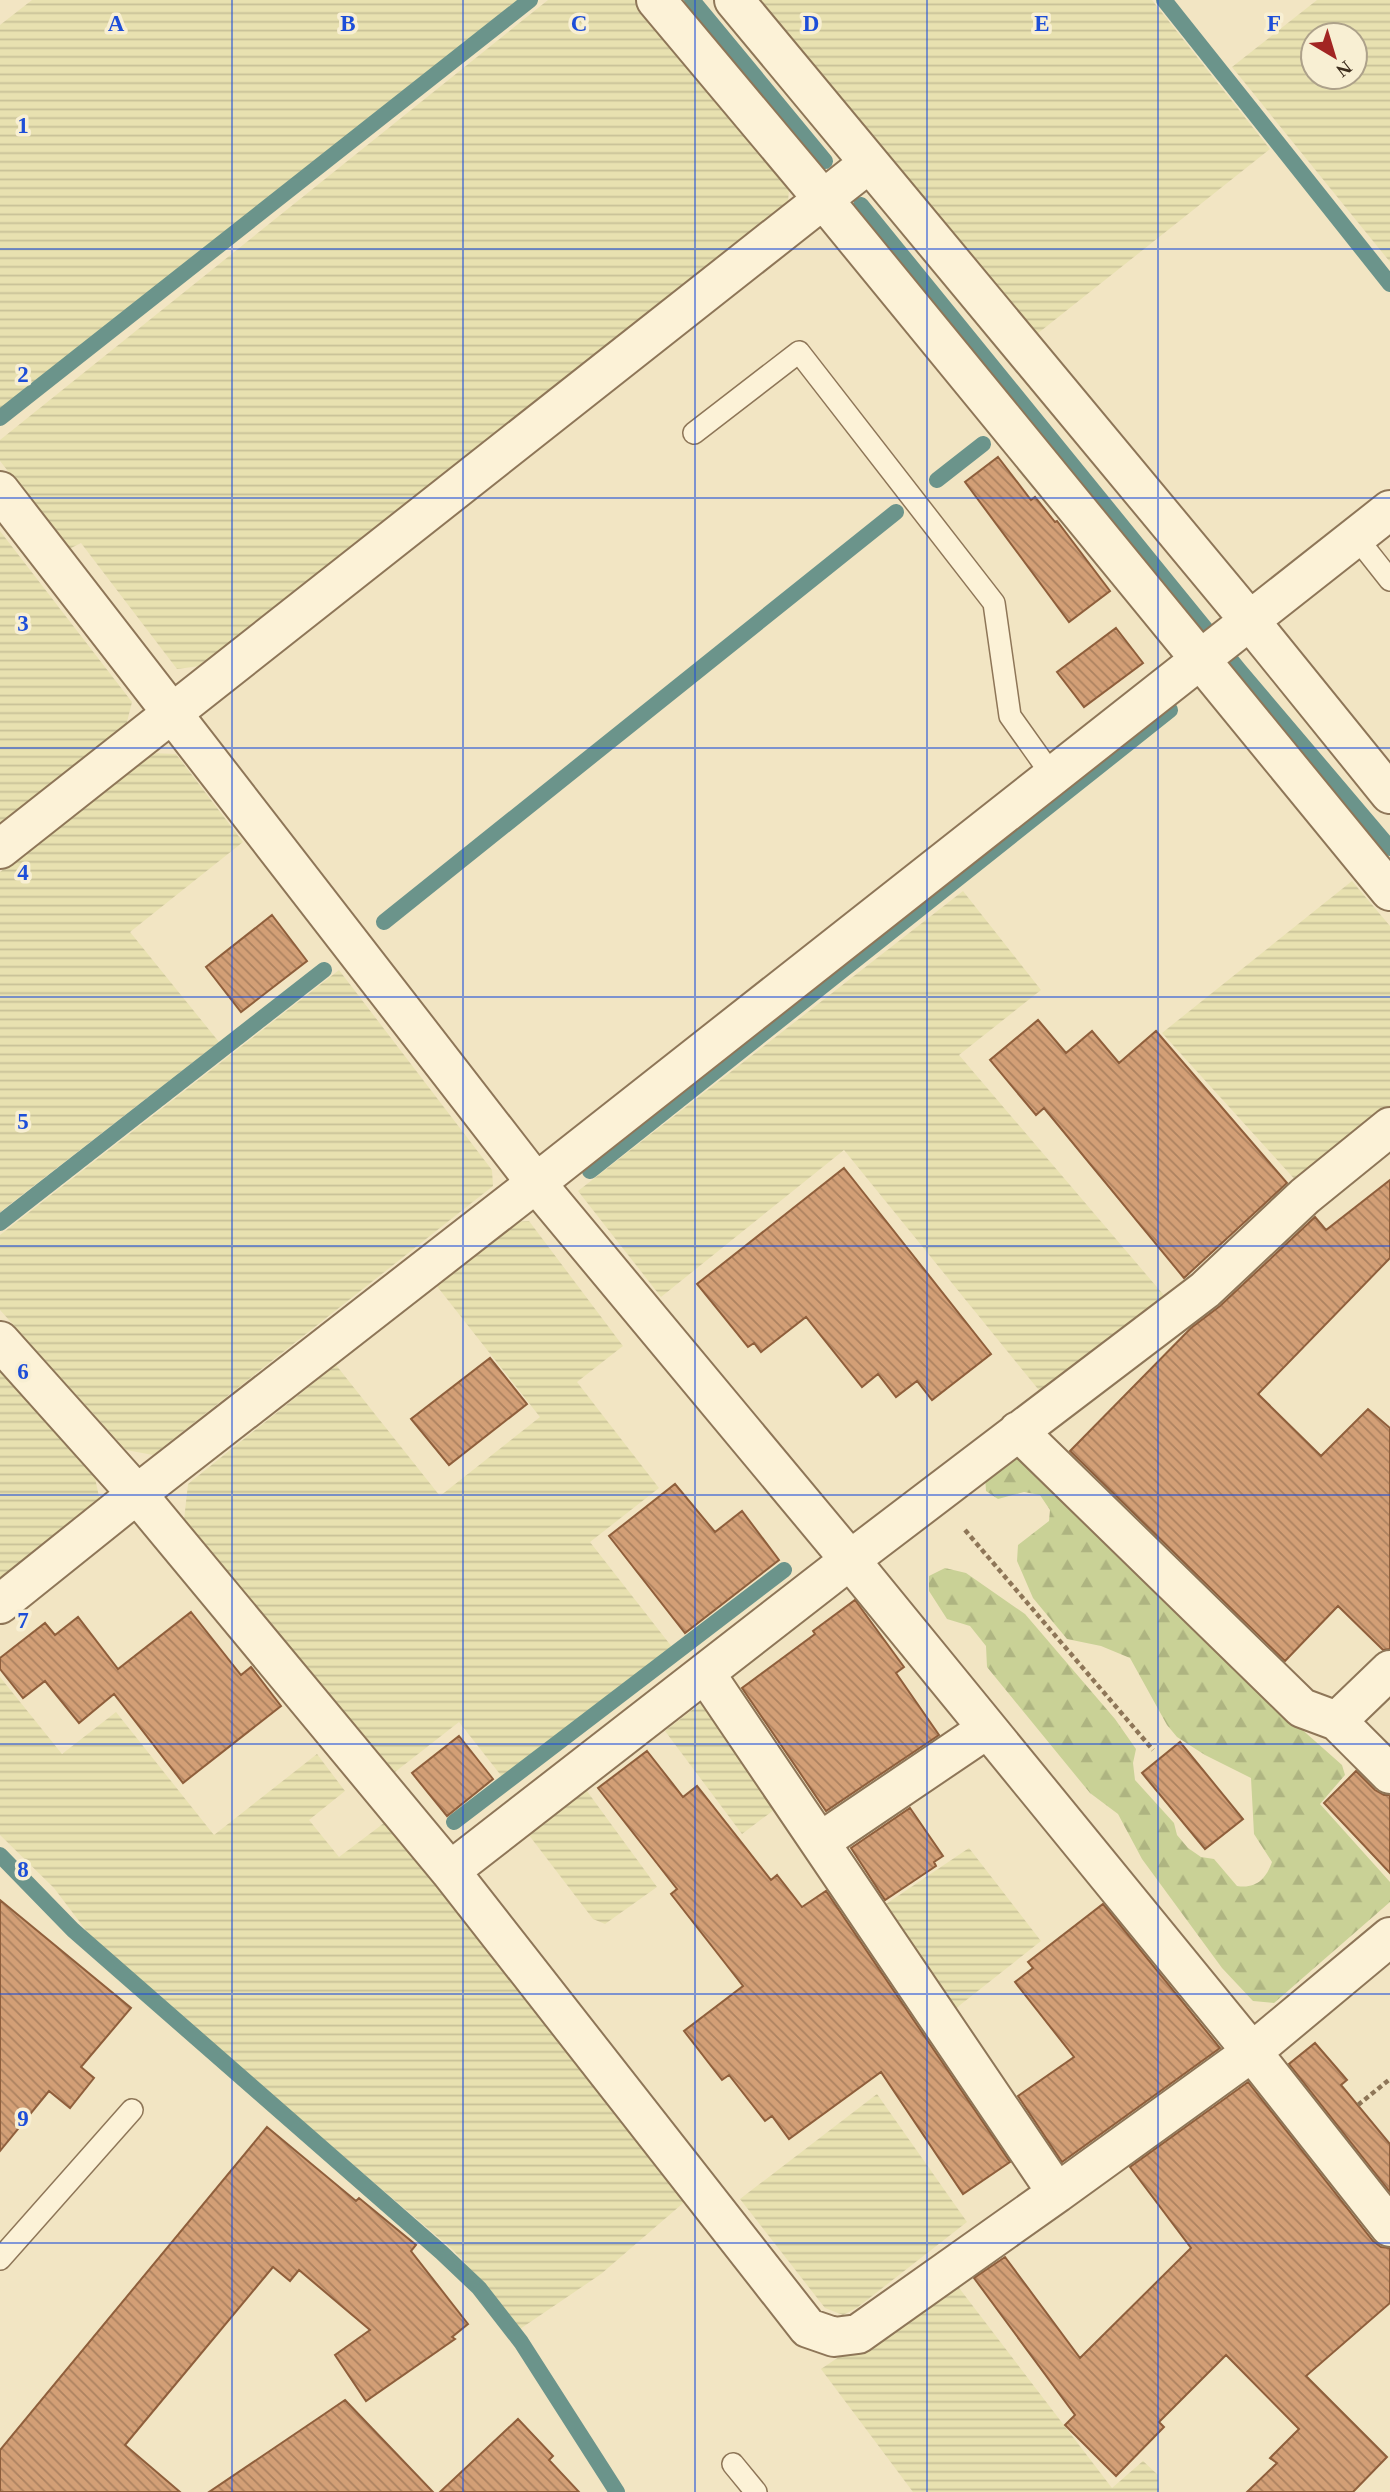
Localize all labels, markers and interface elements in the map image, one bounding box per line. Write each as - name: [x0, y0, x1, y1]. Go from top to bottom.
- text: A: [108, 11, 125, 36]
- text: B: [340, 11, 356, 36]
- text: C: [571, 11, 587, 36]
- text: D: [803, 11, 819, 36]
- text: E: [1034, 11, 1050, 36]
- text: F: [1267, 11, 1281, 36]
- north arrow: [1299, 21, 1369, 91]
- text: N: [1332, 57, 1356, 82]
- text: 1: [17, 113, 29, 138]
- text: 2: [17, 362, 29, 387]
- text: 3: [17, 611, 29, 636]
- text: 4: [17, 860, 29, 885]
- text: 5: [17, 1109, 29, 1134]
- text: 6: [17, 1359, 29, 1384]
- text: 7: [17, 1608, 29, 1633]
- text: 8: [17, 1857, 29, 1882]
- text: 9: [17, 2106, 29, 2131]

